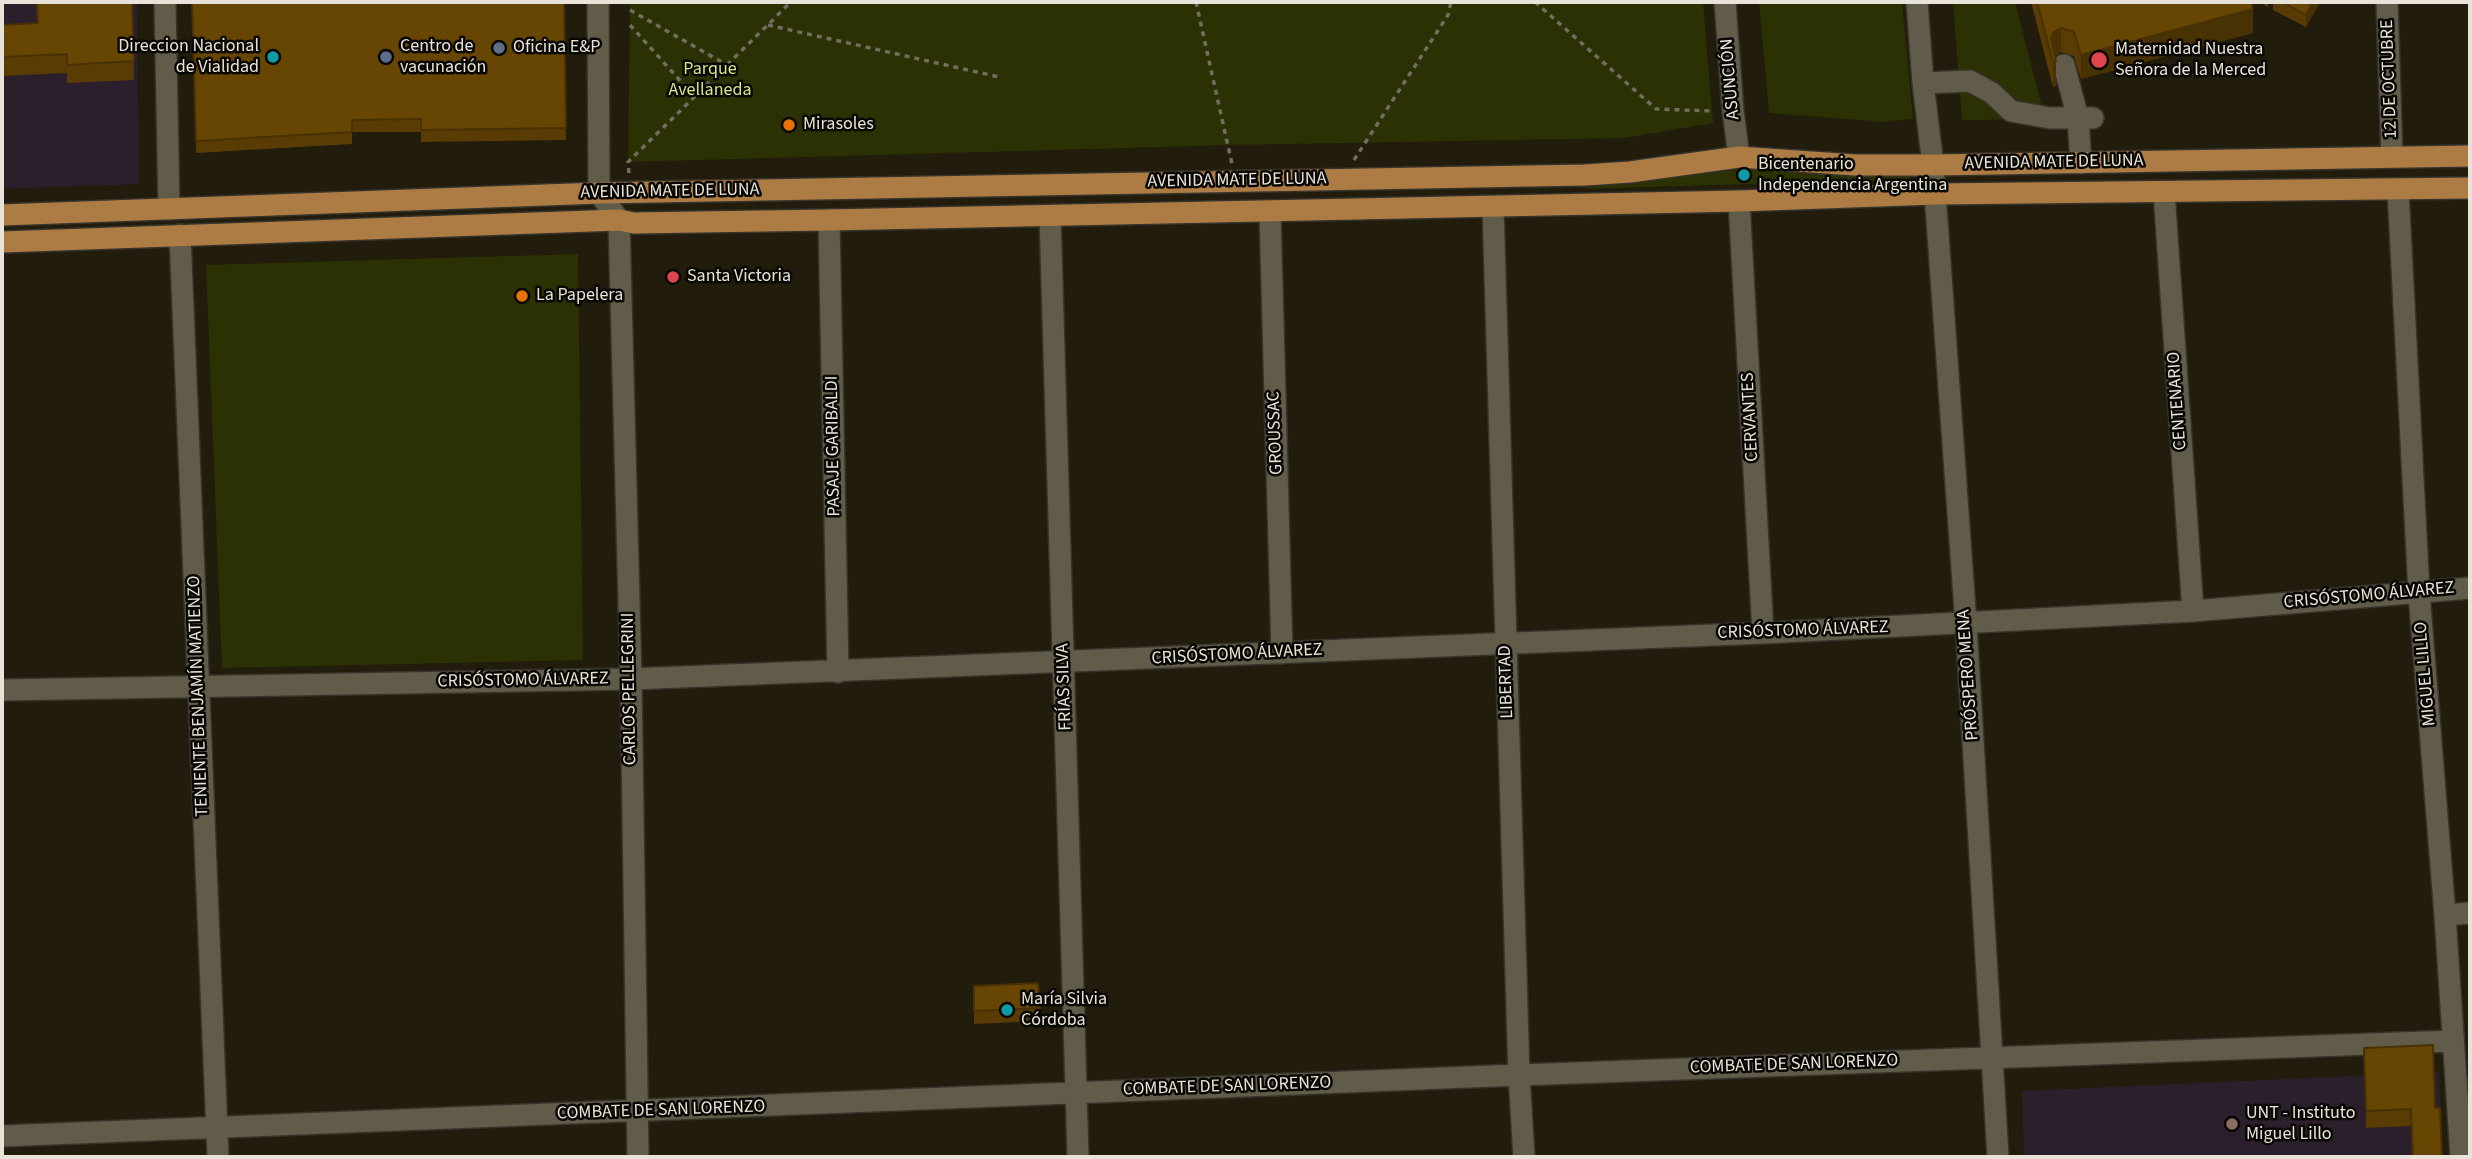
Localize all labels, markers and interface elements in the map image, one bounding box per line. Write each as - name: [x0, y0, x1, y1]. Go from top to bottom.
- street label: 12 DE OCTUBRE: [2377, 19, 2403, 139]
- place label: Direccion Nacional de Vialidad: [118, 36, 259, 78]
- place label: Centro de vacunación: [400, 36, 486, 78]
- place label: Oficina E&P: [513, 37, 600, 59]
- street label: ASUNCIÓN: [1717, 38, 1745, 120]
- place label: Maternidad Nuestra Señora de la Merced: [2115, 39, 2266, 82]
- marker: Oficina E&P: [491, 40, 507, 56]
- marker: Direccion Nacional de Vialidad: [265, 49, 281, 65]
- marker: Centro de vacunación: [378, 49, 394, 65]
- marker: Maternidad Nuestra Señora de la Merced: [2089, 50, 2109, 70]
- park label: Parque Avellaneda: [669, 59, 751, 102]
- place label: Mirasoles: [803, 114, 874, 136]
- marker: Mirasoles: [781, 117, 797, 133]
- street label: AVENIDA MATE DE LUNA: [1964, 151, 2144, 175]
- place label: Bicentenario Independencia Argentina: [1758, 154, 1947, 196]
- marker: Bicentenario Independencia Argentina: [1736, 167, 1752, 183]
- street label: AVENIDA MATE DE LUNA: [1147, 169, 1327, 193]
- street label: AVENIDA MATE DE LUNA: [580, 180, 760, 204]
- place label: Santa Victoria: [687, 266, 791, 288]
- marker: Santa Victoria: [665, 269, 681, 285]
- place label: La Papelera: [536, 285, 623, 307]
- marker: La Papelera: [514, 288, 530, 304]
- street label: CENTENARIO: [2164, 351, 2192, 451]
- street label: CERVANTES: [1738, 372, 1764, 462]
- street label: PASAJE GARIBALDI: [822, 375, 846, 517]
- street label: GROUSSAC: [1264, 391, 1288, 475]
- street label: TENIENTE BENJAMÍN MATIENZO: [184, 575, 214, 817]
- street label: CRISÓSTOMO ÁLVAREZ: [2283, 578, 2455, 614]
- street label: PRÓSPERO MENA: [1954, 609, 1984, 741]
- street label: CARLOS PELLEGRINI: [618, 612, 642, 766]
- street label: CRISÓSTOMO ÁLVAREZ: [1717, 617, 1889, 645]
- street label: MIGUEL LILLO: [2411, 621, 2441, 727]
- street label: CRISÓSTOMO ÁLVAREZ: [1151, 640, 1323, 670]
- street label: FRÍAS SILVA: [1053, 643, 1077, 731]
- street label: LIBERTAD: [1495, 645, 1519, 719]
- street label: CRISÓSTOMO ÁLVAREZ: [437, 669, 609, 693]
- place label: María Silvia Córdoba: [1021, 989, 1107, 1032]
- marker: María Silvia Córdoba: [999, 1002, 1015, 1018]
- street label: COMBATE DE SAN LORENZO: [1689, 1051, 1899, 1079]
- street label: COMBATE DE SAN LORENZO: [1122, 1073, 1332, 1101]
- street label: COMBATE DE SAN LORENZO: [556, 1097, 766, 1125]
- place label: UNT - Instituto Miguel Lillo: [2246, 1103, 2355, 1146]
- marker: UNT - Instituto Miguel Lillo: [2224, 1116, 2240, 1132]

